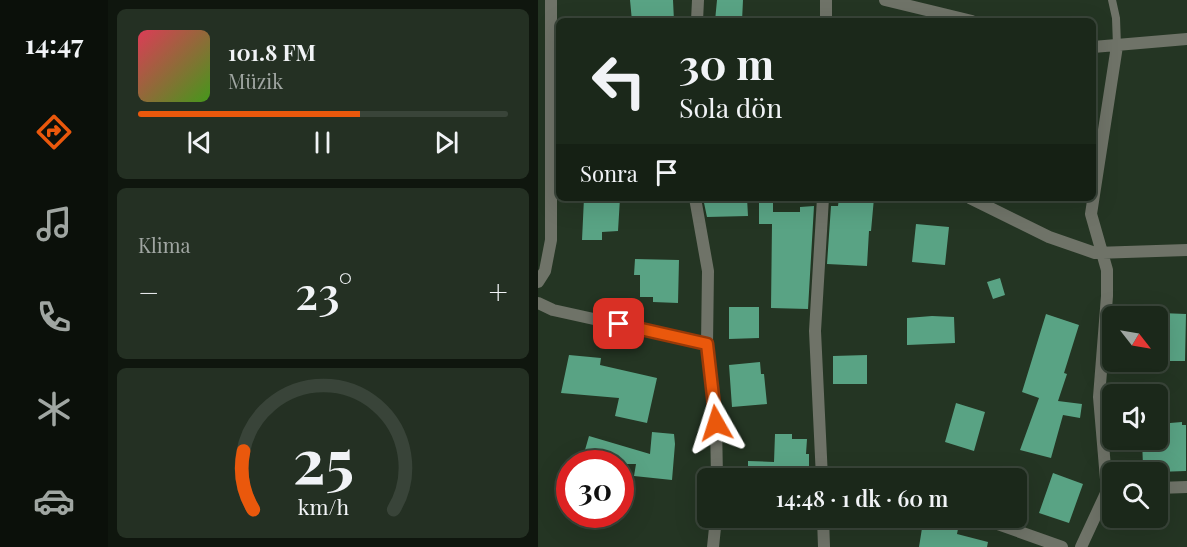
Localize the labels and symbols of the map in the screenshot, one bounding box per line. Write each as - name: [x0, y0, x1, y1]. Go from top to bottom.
- pin: [593, 298, 644, 349]
- north arrow: [1102, 306, 1168, 372]
- position arrow: [684, 391, 748, 455]
- speed limit sign: 30: [556, 450, 634, 528]

